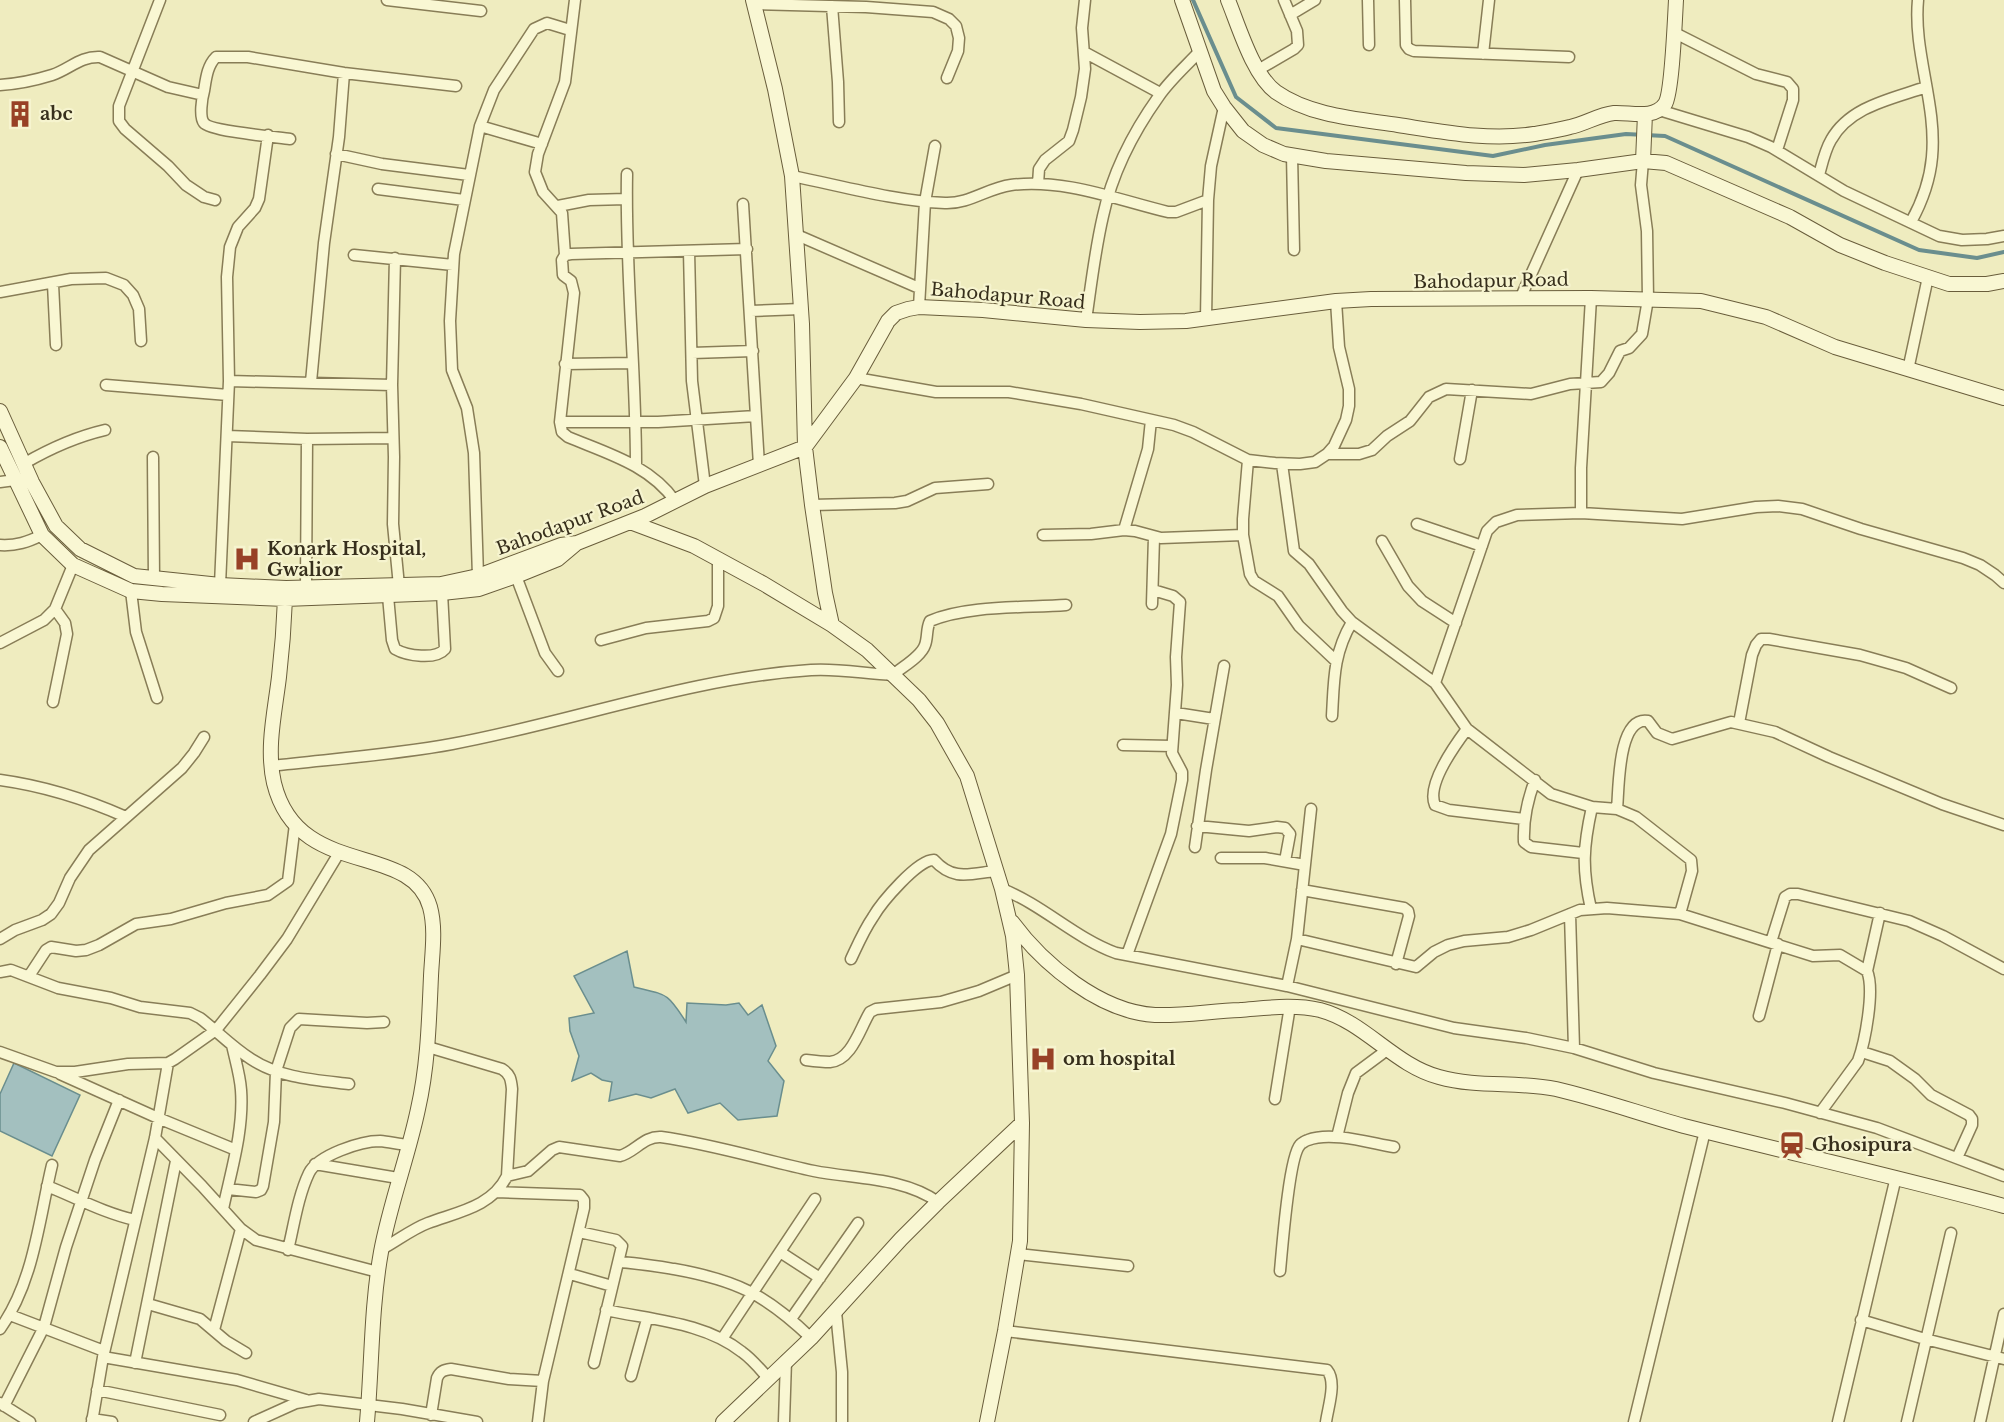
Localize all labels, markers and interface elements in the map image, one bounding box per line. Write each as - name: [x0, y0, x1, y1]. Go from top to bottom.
- building icon: abc: [5, 99, 35, 129]
- place label: abc: [40, 103, 73, 125]
- street label: Bahodapur Road: [1413, 269, 1569, 293]
- street label: Bahodapur Road: [930, 278, 1086, 314]
- street label: Bahodapur Road: [493, 486, 647, 560]
- place label: Konark Hospital, Gwalior: [267, 538, 426, 581]
- hospital icon: Konark Hospital, Gwalior: [232, 544, 262, 574]
- hospital icon: om hospital: [1028, 1044, 1058, 1074]
- place label: om hospital: [1063, 1048, 1176, 1070]
- station icon: Ghosipura: [1777, 1130, 1807, 1160]
- place label: Ghosipura: [1812, 1134, 1913, 1156]

